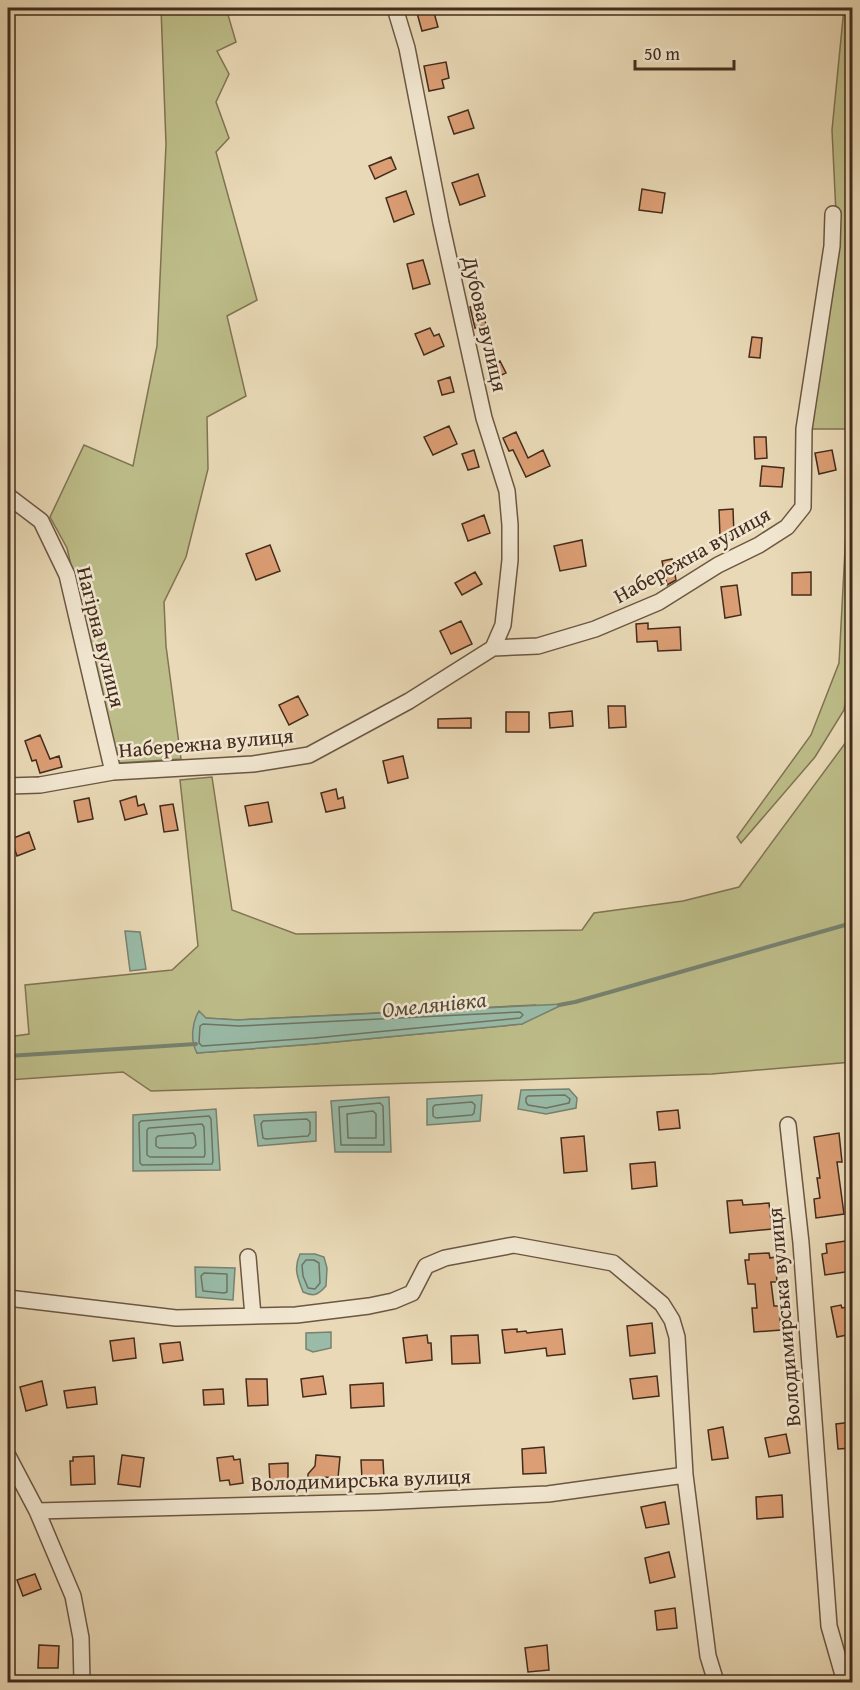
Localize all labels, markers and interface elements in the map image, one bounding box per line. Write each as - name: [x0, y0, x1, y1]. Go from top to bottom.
- scale bar: [635, 33, 734, 71]
- text: 50 m: [644, 40, 680, 67]
- street label: Дубова вулиця: [455, 252, 516, 395]
- street label: Набережна вулиця: [607, 498, 776, 611]
- street label: Нагірна вулиця: [69, 563, 134, 711]
- street label: Набережна вулиця: [117, 719, 295, 766]
- water label: Омелянівка: [380, 983, 488, 1025]
- street label: Володимирська вулиця: [758, 1206, 809, 1428]
- street label: Володимирська вулиця: [250, 1460, 472, 1499]

